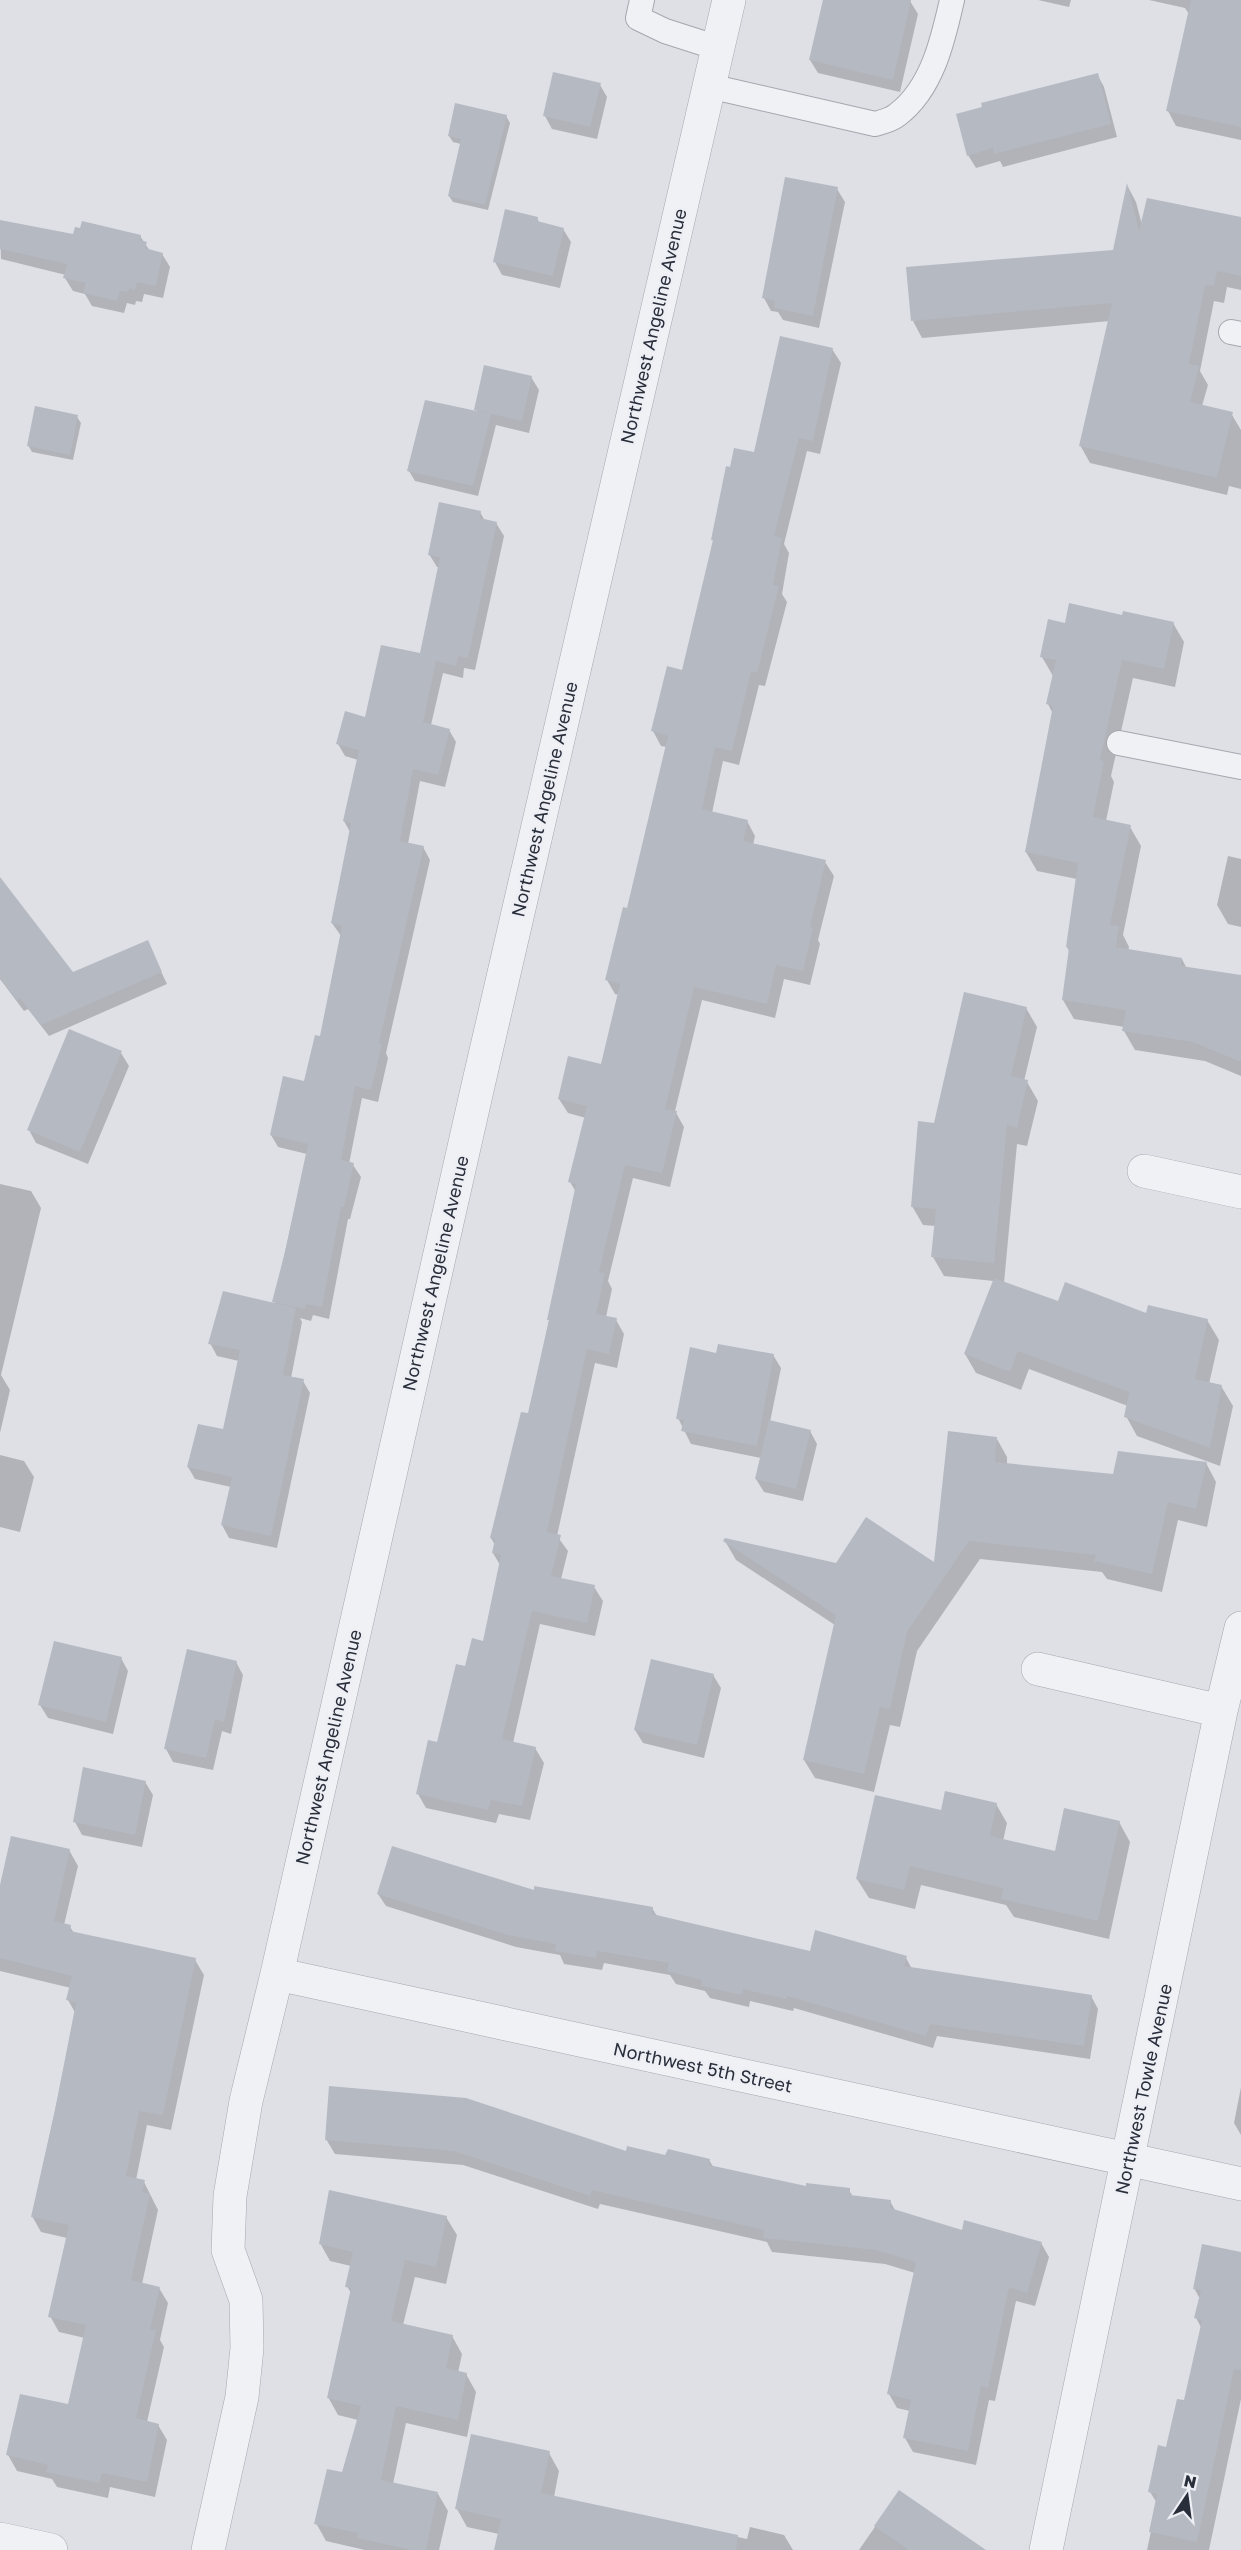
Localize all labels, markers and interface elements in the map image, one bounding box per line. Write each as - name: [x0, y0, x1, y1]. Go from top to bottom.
- street label: Northwest Angeline Avenue: [615, 206, 691, 446]
- street label: Northwest Angeline Avenue: [506, 679, 582, 919]
- street label: Northwest Angeline Avenue: [397, 1153, 473, 1393]
- street label: Northwest Angeline Avenue: [290, 1627, 366, 1867]
- street label: Northwest Towle Avenue: [1110, 1982, 1176, 2196]
- street label: Northwest 5th Street: [611, 2037, 795, 2097]
- north arrow: [1157, 2466, 1217, 2526]
- text: N: [1182, 2470, 1199, 2492]

